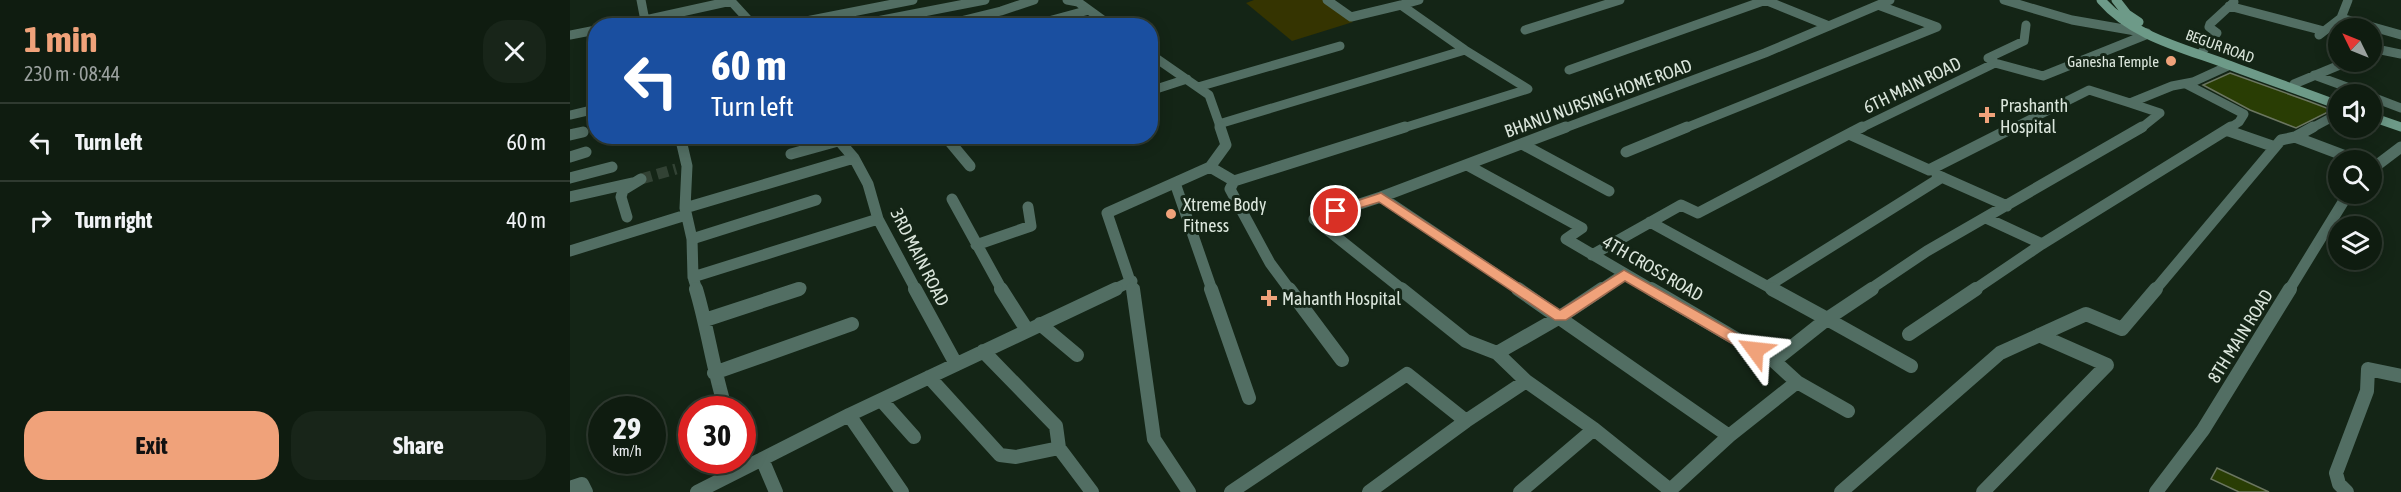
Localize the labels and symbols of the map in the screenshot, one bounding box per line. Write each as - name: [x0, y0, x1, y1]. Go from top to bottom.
- north arrow: [2328, 18, 2382, 72]
- street label: BEGUR ROAD: [2183, 26, 2257, 66]
- street label: 6TH MAIN ROAD: [1860, 52, 1964, 118]
- place label: Ganesha Temple: [2067, 53, 2159, 70]
- street label: BHANU NURSING HOME ROAD: [1501, 54, 1695, 142]
- marker: Ganesha Temple: [2164, 54, 2178, 68]
- place label: Prashanth Hospital: [2000, 95, 2068, 137]
- marker: Prashanth Hospital: [1978, 106, 1996, 124]
- pin: [1310, 185, 1361, 236]
- place label: Xtreme Body Fitness: [1183, 194, 1266, 236]
- street label: 3RD MAIN ROAD: [886, 205, 954, 309]
- marker: Xtreme Body Fitness: [1164, 207, 1178, 221]
- street label: 4TH CROSS ROAD: [1599, 231, 1707, 305]
- street label: 8TH MAIN ROAD: [2203, 285, 2277, 387]
- place label: Mahanth Hospital: [1282, 288, 1401, 309]
- marker: Mahanth Hospital: [1260, 289, 1278, 307]
- position arrow: [1723, 318, 1787, 382]
- speed limit sign: 30: [678, 396, 756, 474]

